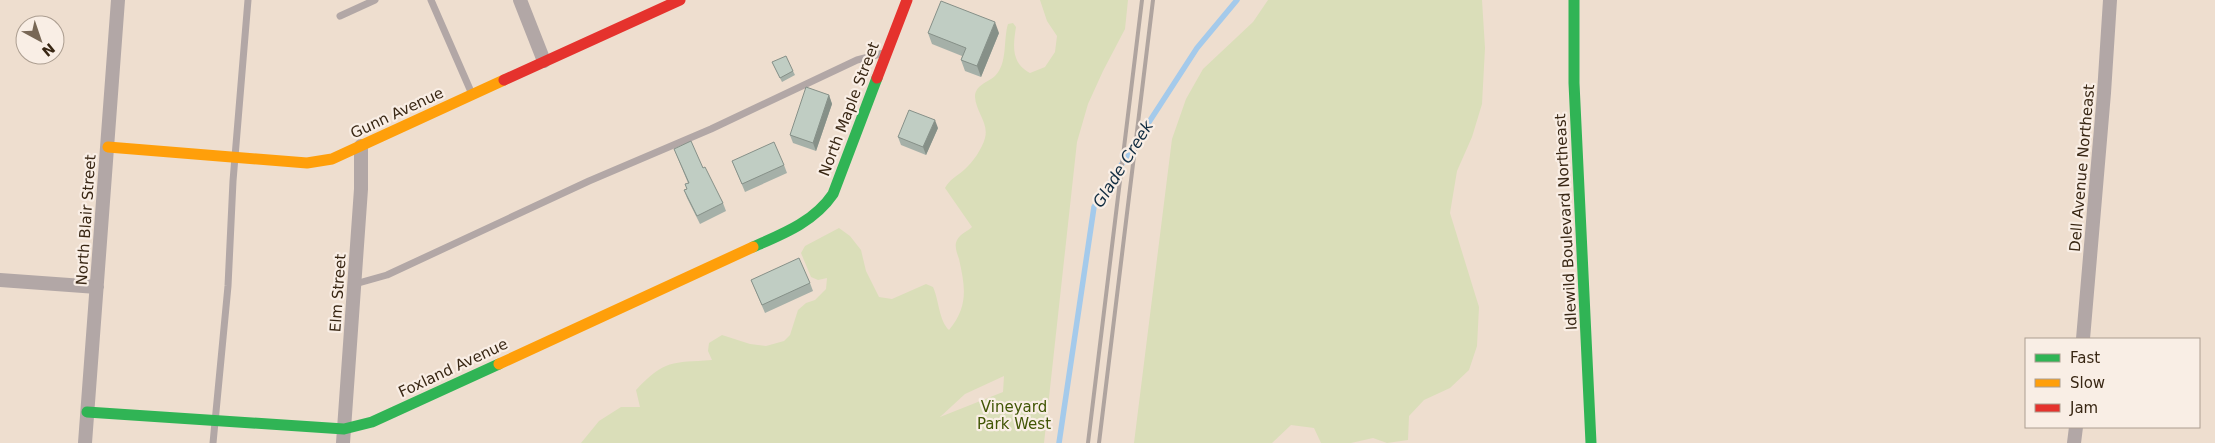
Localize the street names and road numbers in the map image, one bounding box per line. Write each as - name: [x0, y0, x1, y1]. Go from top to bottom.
- street label: North Maple Street: [815, 39, 883, 179]
- street label: Dell Avenue Northeast: [2066, 83, 2098, 253]
- street label: Gunn Avenue: [348, 84, 446, 142]
- street label: Idlewild Boulevard Northeast: [1551, 113, 1581, 331]
- street label: North Blair Street: [72, 154, 100, 286]
- street label: Elm Street: [326, 253, 350, 333]
- street label: Foxland Avenue: [395, 335, 511, 401]

